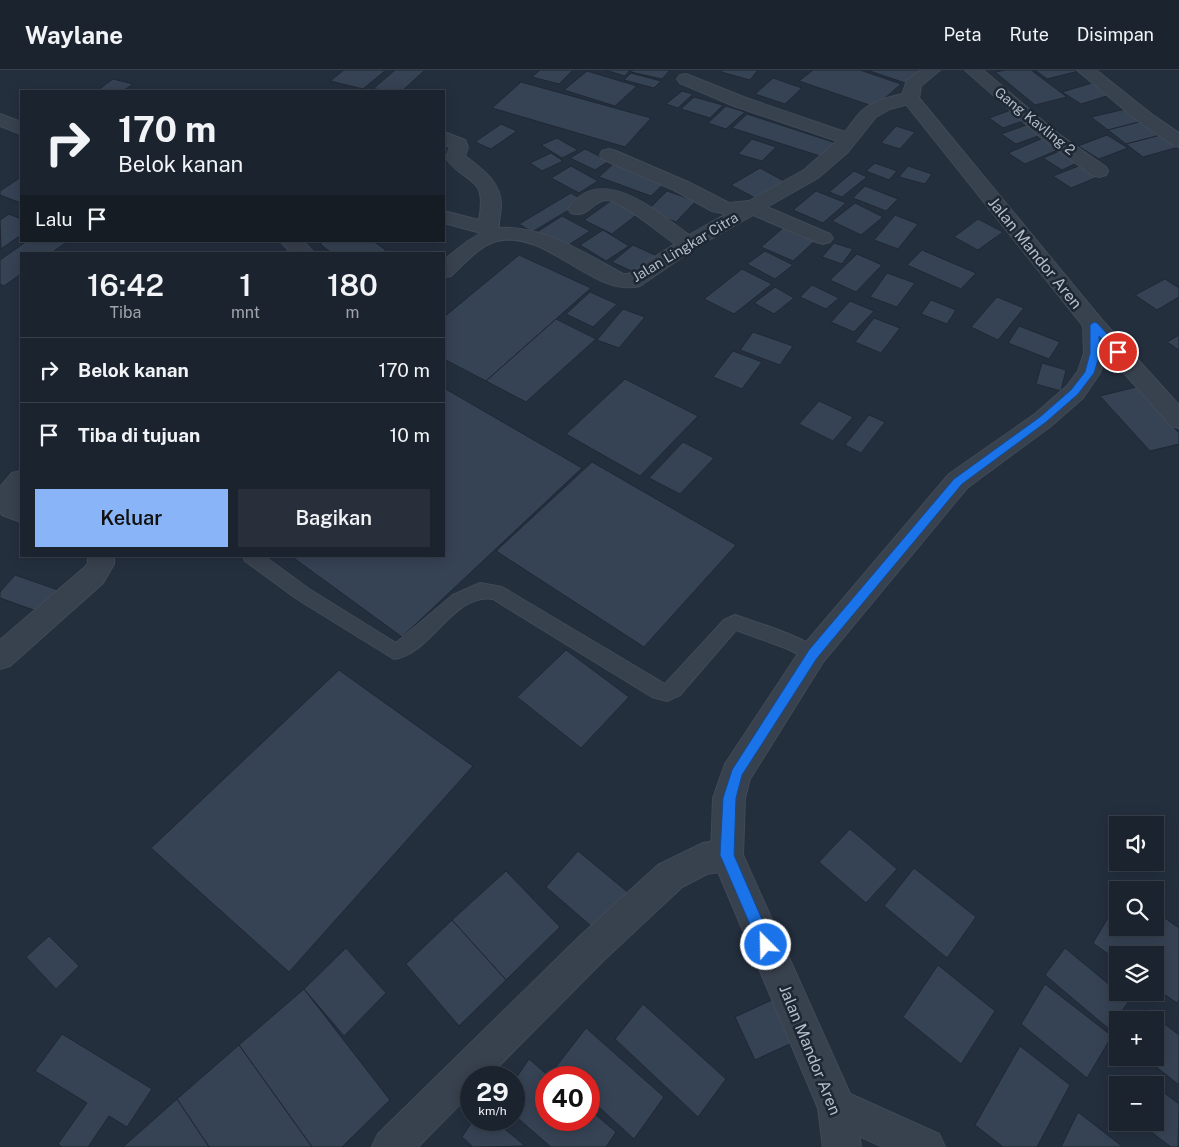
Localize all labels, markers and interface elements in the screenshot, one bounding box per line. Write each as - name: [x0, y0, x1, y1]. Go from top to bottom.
- text: Waylane: [25, 21, 123, 49]
- text: Peta: [943, 24, 981, 45]
- text: Rute: [1009, 24, 1049, 45]
- text: Disimpan: [1077, 24, 1154, 45]
- street label: Gang Kavling 2: [992, 84, 1078, 158]
- text: 170 m: [118, 109, 216, 150]
- icon: right: [35, 110, 100, 175]
- text: Belok kanan: [118, 151, 243, 177]
- street label: Jalan Mandor Aren: [984, 193, 1086, 313]
- icon: arrive: [83, 205, 111, 233]
- text: Lalu: [35, 208, 73, 230]
- street label: Jalan Lingkar Citra: [629, 209, 741, 285]
- text: 16:42: [87, 267, 164, 303]
- text: 1: [239, 267, 252, 303]
- text: 180: [327, 267, 378, 303]
- text: Tiba: [110, 303, 141, 322]
- text: mnt: [231, 303, 260, 322]
- text: m: [346, 303, 359, 322]
- pin: [1097, 331, 1139, 373]
- icon: arrive: [1104, 338, 1132, 366]
- icon: right: [35, 356, 63, 384]
- text: Belok kanan: [78, 359, 189, 381]
- text: 170 m: [379, 359, 430, 381]
- icon: arrive: [35, 421, 63, 449]
- text: Tiba di tujuan: [78, 424, 200, 446]
- text: 10 m: [390, 424, 430, 446]
- button: Keluar: [35, 489, 228, 547]
- button: Bagikan: [238, 489, 430, 547]
- map controls: [1109, 816, 1164, 1131]
- button: sound: [1109, 816, 1164, 871]
- button: search: [1109, 881, 1164, 936]
- position arrow: [739, 918, 791, 970]
- button: layers: [1109, 946, 1164, 1001]
- street label: Jalan Mandor Aren: [775, 982, 845, 1118]
- button: +: [1109, 1011, 1164, 1066]
- speed limit sign: 40: [535, 1066, 600, 1131]
- button: −: [1109, 1076, 1164, 1131]
- text: 29: [476, 1077, 509, 1107]
- text: km/h: [478, 1104, 507, 1118]

